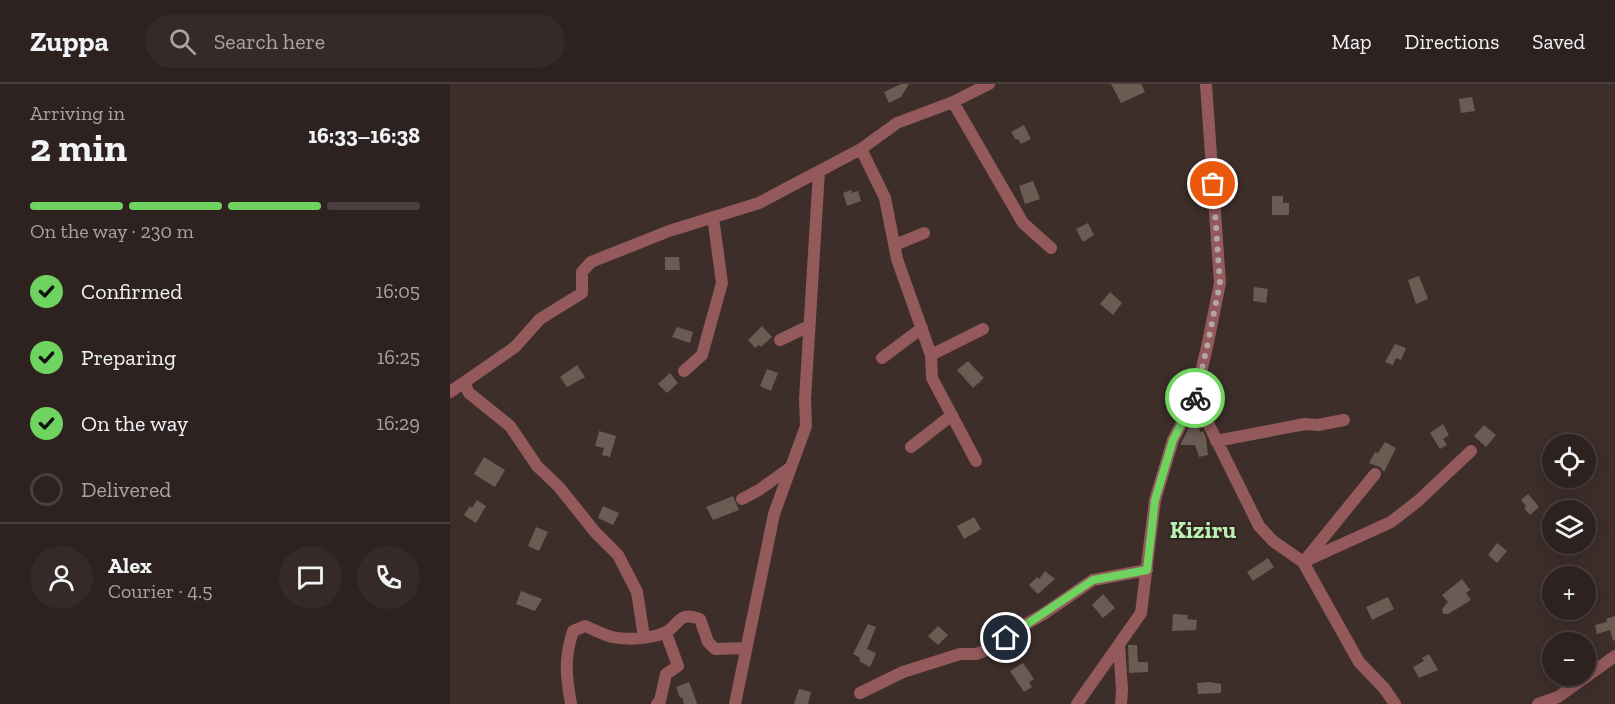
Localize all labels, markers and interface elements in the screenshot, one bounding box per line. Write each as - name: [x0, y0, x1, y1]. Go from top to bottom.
- search box: [145, 14, 565, 68]
- text: Zuppa: [30, 25, 109, 58]
- icon: search: [166, 25, 199, 58]
- text: Search here: [214, 28, 325, 55]
- text: Map: [1332, 29, 1372, 54]
- text: Directions: [1405, 29, 1499, 54]
- text: Saved: [1532, 29, 1585, 54]
- text: Arriving in: [30, 101, 125, 125]
- text: 16:33–16:38: [308, 122, 420, 149]
- text: 2 min: [30, 124, 127, 171]
- pin: [1187, 158, 1238, 209]
- icon: bag: [1196, 167, 1229, 200]
- text: On the way · 230 m: [30, 219, 194, 243]
- icon: check: [30, 275, 63, 308]
- text: Confirmed: [81, 278, 182, 305]
- text: 16:05: [375, 279, 420, 303]
- icon: check: [30, 341, 63, 374]
- text: Preparing: [81, 344, 176, 371]
- text: 16:25: [377, 345, 420, 369]
- courier: [1165, 368, 1225, 428]
- icon: bike: [1179, 382, 1212, 415]
- icon: check: [30, 407, 63, 440]
- text: On the way: [81, 410, 188, 437]
- text: 16:29: [376, 411, 420, 435]
- map controls: [1542, 434, 1596, 686]
- button: locate: [1542, 434, 1596, 488]
- text: Delivered: [81, 476, 171, 503]
- button: layers: [1542, 500, 1596, 554]
- district label: Kiziru: [1170, 515, 1236, 544]
- button: person: [30, 546, 93, 609]
- button: chat: [279, 546, 342, 609]
- button: phone: [357, 546, 420, 609]
- text: Alex: [108, 552, 152, 579]
- button: +: [1542, 566, 1596, 620]
- text: Courier · 4.5: [108, 579, 213, 603]
- pin: [980, 612, 1031, 663]
- icon: home: [989, 621, 1022, 654]
- button: −: [1542, 632, 1596, 686]

